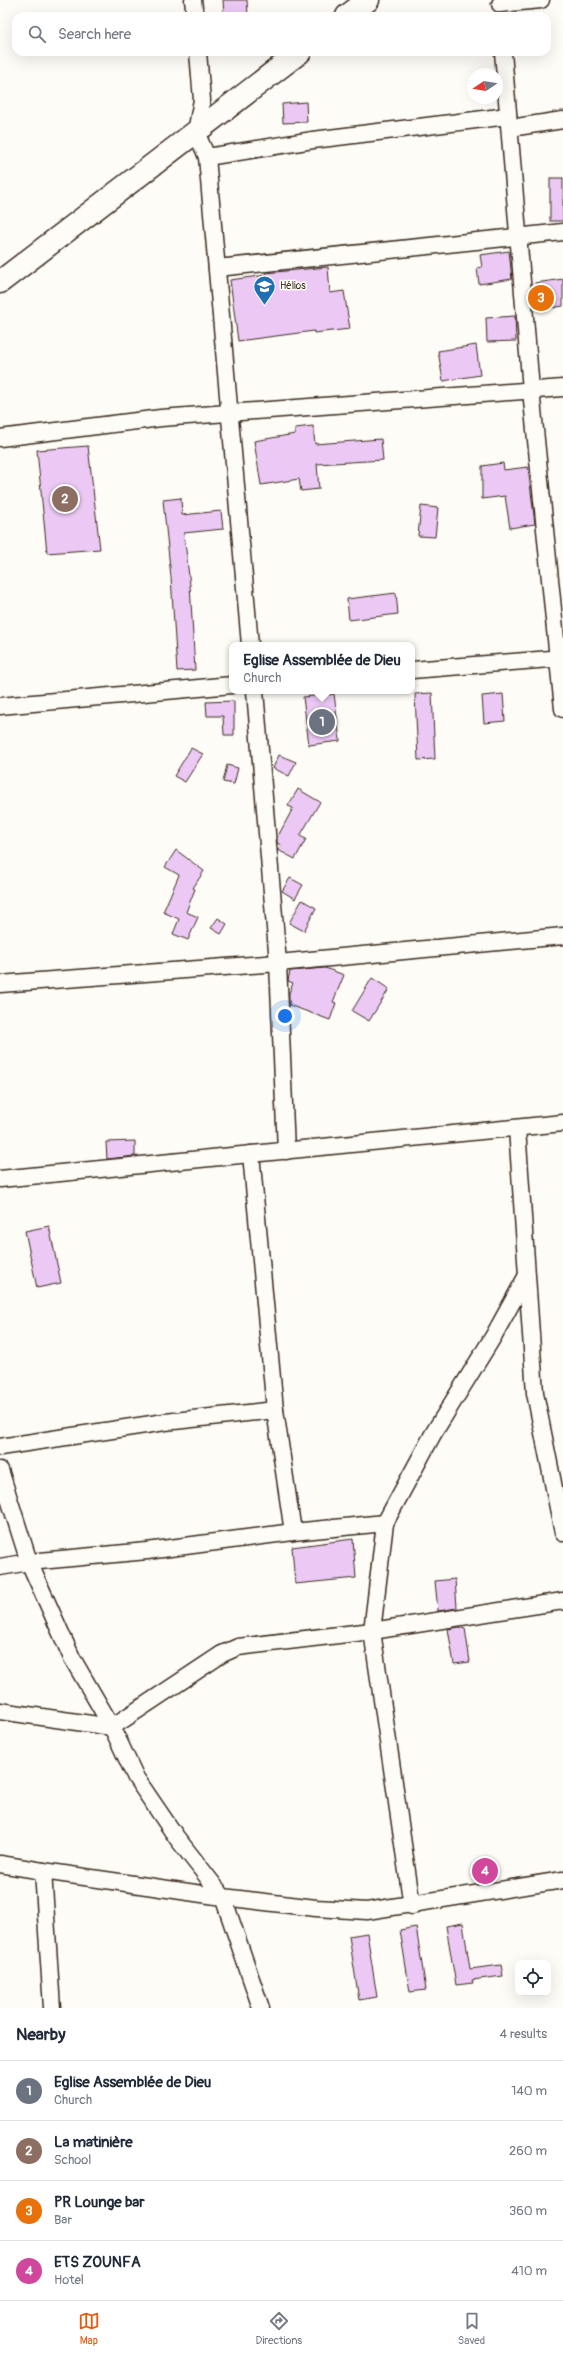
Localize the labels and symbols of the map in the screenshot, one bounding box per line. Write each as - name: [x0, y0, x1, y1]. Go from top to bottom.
- north arrow: [467, 68, 503, 104]
- school or university icon: Hélios: [251, 273, 277, 306]
- place label: Hélios: [280, 280, 306, 292]
- pin: 3: [528, 283, 554, 313]
- pin: 2: [52, 484, 78, 514]
- pin: 1: [309, 707, 335, 737]
- your location: [275, 1006, 295, 1026]
- pin: 4: [472, 1856, 498, 1886]

